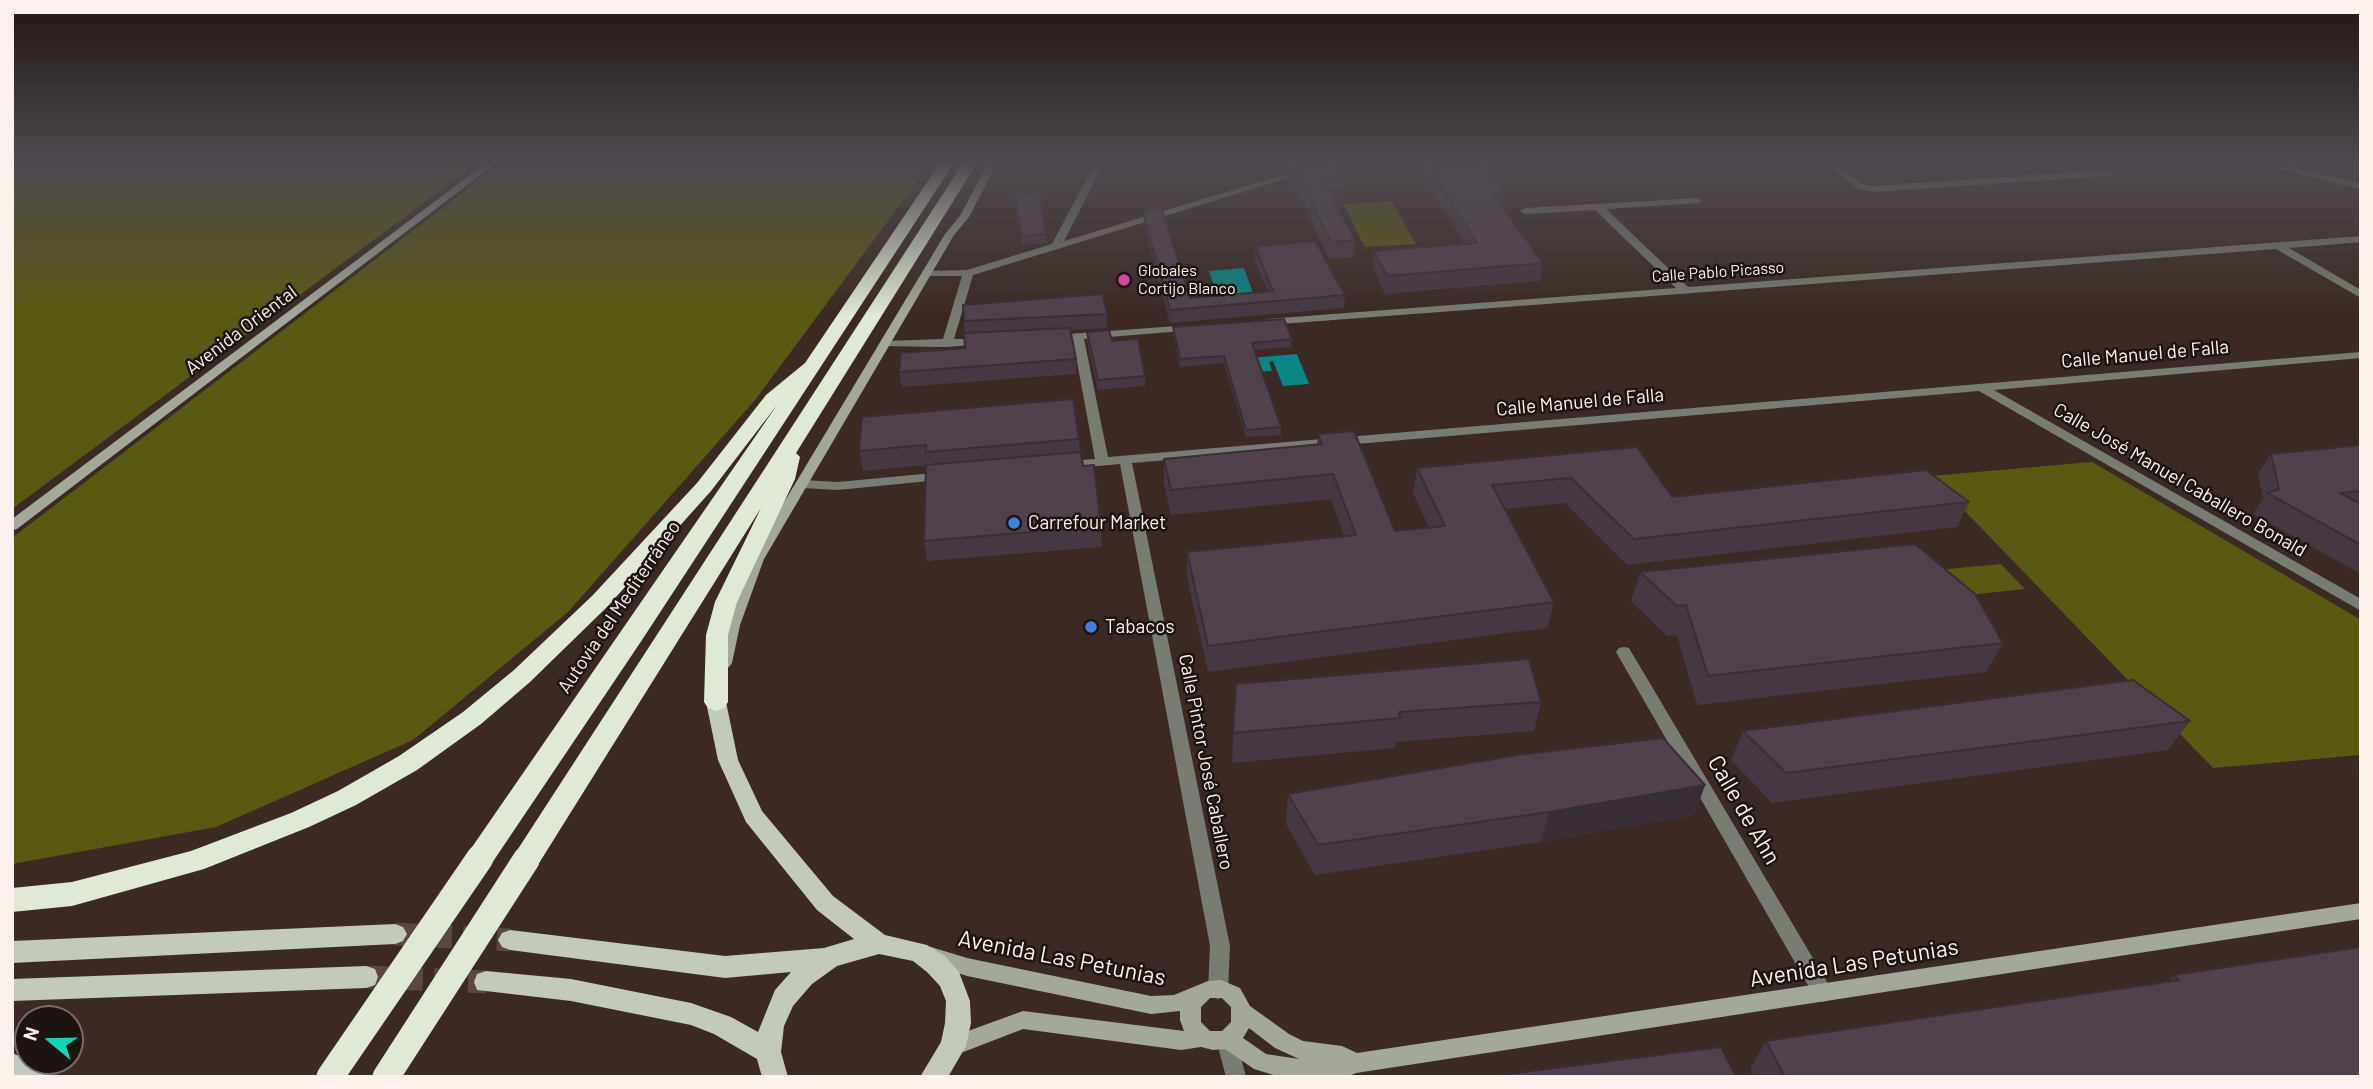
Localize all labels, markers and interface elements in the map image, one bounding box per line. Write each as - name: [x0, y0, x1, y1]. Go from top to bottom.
- street label: Calle Pablo Picasso: [1651, 258, 1785, 286]
- place label: Globales Cortijo Blanco: [1138, 261, 1236, 299]
- marker: Globales Cortijo Blanco: [1116, 272, 1132, 288]
- street label: Avenida Oriental: [181, 281, 301, 379]
- street label: Calle Manuel de Falla: [2060, 335, 2230, 373]
- street label: Calle Manuel de Falla: [1495, 383, 1665, 421]
- street label: Calle José Manuel Caballero Bonald: [2050, 398, 2310, 562]
- place label: Carrefour Market: [1028, 512, 1166, 534]
- marker: Carrefour Market: [1006, 515, 1022, 531]
- street label: Autovía del Mediterráneo: [553, 516, 685, 698]
- place label: Tabacos: [1105, 616, 1175, 638]
- marker: Tabacos: [1083, 619, 1099, 635]
- street label: Calle Pintor José Caballero: [1174, 652, 1238, 872]
- street label: Calle de Ahn: [1702, 751, 1786, 869]
- street label: Avenida Las Petunias: [956, 924, 1168, 992]
- street label: Avenida Las Petunias: [1748, 933, 1960, 993]
- north arrow: [14, 1005, 84, 1075]
- text: N: [18, 1024, 43, 1043]

